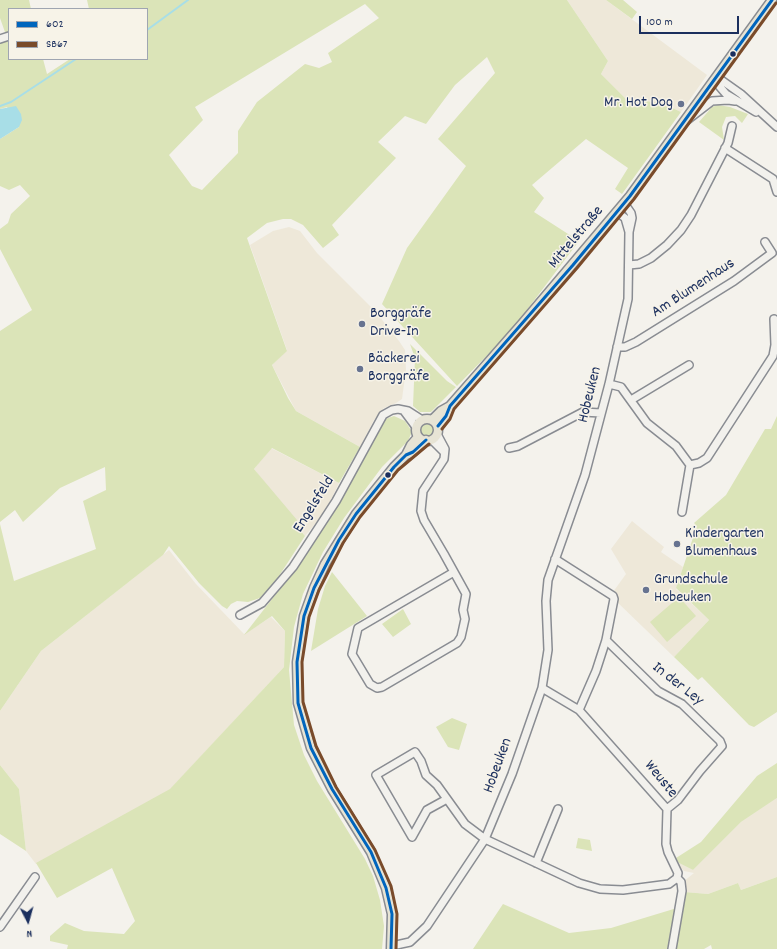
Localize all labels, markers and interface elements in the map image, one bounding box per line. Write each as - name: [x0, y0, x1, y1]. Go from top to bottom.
- legend: [8, 8, 148, 60]
- scale bar: [641, 8, 741, 34]
- text: 100 m: [646, 14, 673, 31]
- text: 602: [46, 16, 64, 33]
- text: SB67: [46, 36, 67, 53]
- unlabelled marker: [728, 49, 738, 59]
- place label: Mr. Hot Dog: [604, 94, 673, 114]
- marker: Mr. Hot Dog: [676, 99, 686, 109]
- street label: Mittelstraße: [545, 203, 609, 273]
- street label: Am Blumenhaus: [649, 255, 739, 323]
- place label: Borggräfe Drive-In: [370, 305, 431, 343]
- marker: Borggräfe Drive-In: [357, 319, 367, 329]
- place label: Bäckerei Borggräfe: [368, 350, 429, 388]
- marker: Bäckerei Borggräfe: [355, 364, 365, 374]
- street label: Hobeuken: [575, 365, 607, 425]
- unlabelled marker: [383, 470, 393, 480]
- street label: Engelsfeld: [290, 473, 340, 537]
- place label: Kindergarten Blumenhaus: [685, 525, 764, 563]
- marker: Kindergarten Blumenhaus: [672, 539, 682, 549]
- place label: Grundschule Hobeuken: [654, 571, 728, 609]
- marker: Grundschule Hobeuken: [641, 585, 651, 595]
- street label: In der Ley: [647, 659, 707, 711]
- street label: Hobeuken: [480, 736, 518, 796]
- street label: Weuste: [639, 757, 681, 803]
- north arrow: [8, 901, 48, 941]
- text: N: [26, 925, 33, 941]

